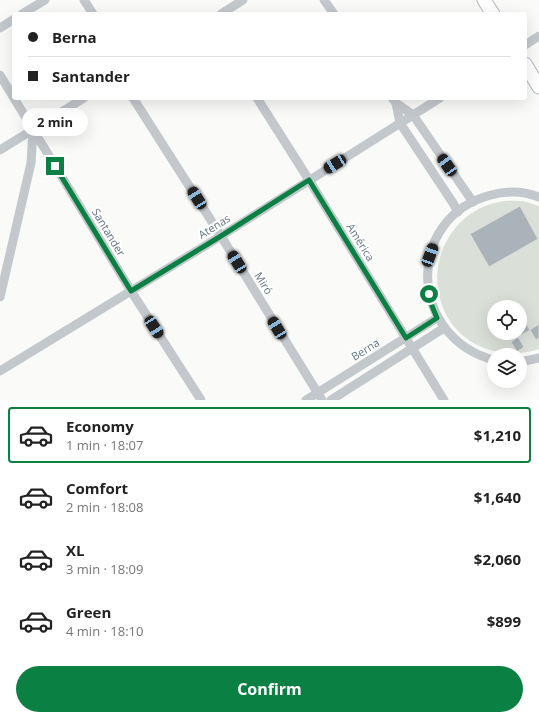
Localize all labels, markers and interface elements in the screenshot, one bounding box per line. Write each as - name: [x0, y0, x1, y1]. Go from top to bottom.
- text: Berna: [52, 27, 97, 47]
- text: Santander: [52, 66, 130, 86]
- callout: 2 min: [22, 108, 88, 136]
- text: 2 min: [37, 113, 73, 131]
- car: [435, 152, 459, 178]
- car: [322, 153, 348, 175]
- route end: [46, 157, 64, 175]
- car: [186, 185, 208, 211]
- street label: Santander: [89, 205, 129, 259]
- street label: Atenas: [195, 210, 233, 242]
- street label: América: [344, 220, 378, 264]
- car: [420, 242, 440, 268]
- car: [226, 249, 248, 275]
- street label: Miró: [251, 269, 277, 297]
- route start: [420, 285, 438, 303]
- map controls: [487, 300, 527, 388]
- button: locate: [487, 300, 527, 340]
- car: [142, 314, 166, 340]
- car: [266, 315, 288, 341]
- street label: Berna: [348, 335, 382, 363]
- button: layers: [487, 348, 527, 388]
- text: Economy: [66, 416, 134, 436]
- icon: car: [18, 417, 54, 453]
- text: $1,210: [474, 425, 521, 445]
- text: 1 min · 18:07: [66, 436, 143, 454]
- text: Comfort: [66, 478, 128, 498]
- icon: car: [18, 479, 54, 515]
- text: $1,640: [474, 487, 521, 507]
- text: 2 min · 18:08: [66, 498, 143, 516]
- text: XL: [66, 540, 84, 560]
- icon: car: [18, 541, 54, 577]
- text: $2,060: [474, 549, 521, 569]
- text: 3 min · 18:09: [66, 560, 143, 578]
- text: Green: [66, 602, 111, 622]
- icon: car: [18, 603, 54, 639]
- text: $899: [487, 611, 521, 631]
- text: 4 min · 18:10: [66, 622, 143, 640]
- button: Confirm: [16, 666, 523, 712]

